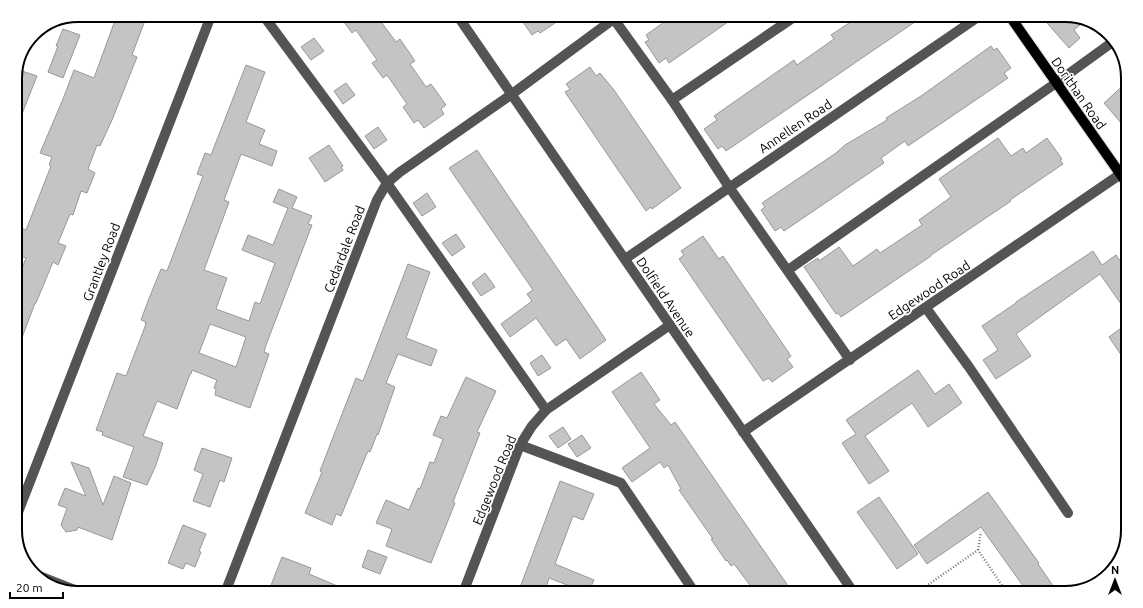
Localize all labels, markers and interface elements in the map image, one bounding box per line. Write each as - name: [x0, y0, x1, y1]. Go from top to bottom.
- street label: Dorithan Road: [1049, 54, 1109, 132]
- street label: Annellen Road: [756, 96, 834, 156]
- street label: Cedardale Road: [321, 203, 367, 295]
- street label: Grantley Road: [80, 221, 122, 303]
- street label: Dolfield Avenue: [634, 254, 698, 340]
- street label: Edgewood Road: [886, 258, 972, 322]
- street label: Edgewood Road: [470, 433, 518, 527]
- north arrow: [1095, 560, 1135, 600]
- text: N: [1111, 564, 1119, 576]
- scale bar: [10, 574, 63, 600]
- text: 20 m: [16, 581, 43, 594]

